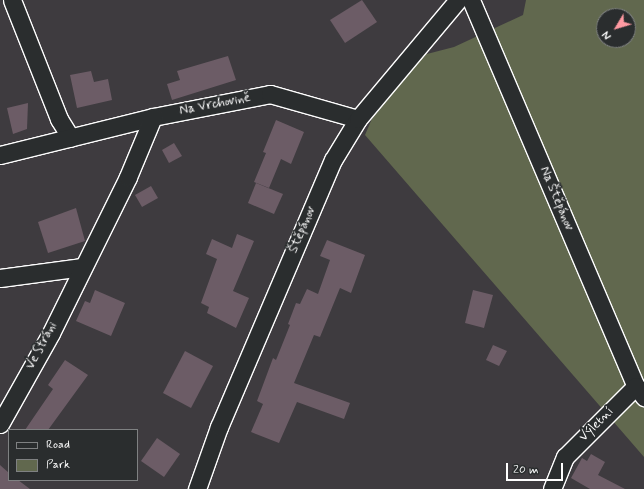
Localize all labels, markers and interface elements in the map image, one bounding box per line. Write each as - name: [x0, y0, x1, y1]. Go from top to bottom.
- north arrow: [596, 8, 636, 48]
- text: N: [600, 28, 615, 42]
- street label: Na Vrchovině: [178, 91, 252, 119]
- street label: Na Štěpánov: [535, 165, 577, 233]
- street label: Štěpánov: [286, 204, 320, 256]
- street label: Ve Stráni: [23, 320, 61, 372]
- street label: Výletní: [576, 404, 618, 446]
- legend: [8, 429, 138, 481]
- text: Road: [46, 437, 70, 453]
- scale bar: [508, 455, 565, 481]
- text: Park: [46, 457, 70, 473]
- text: 20 m: [513, 462, 539, 478]

